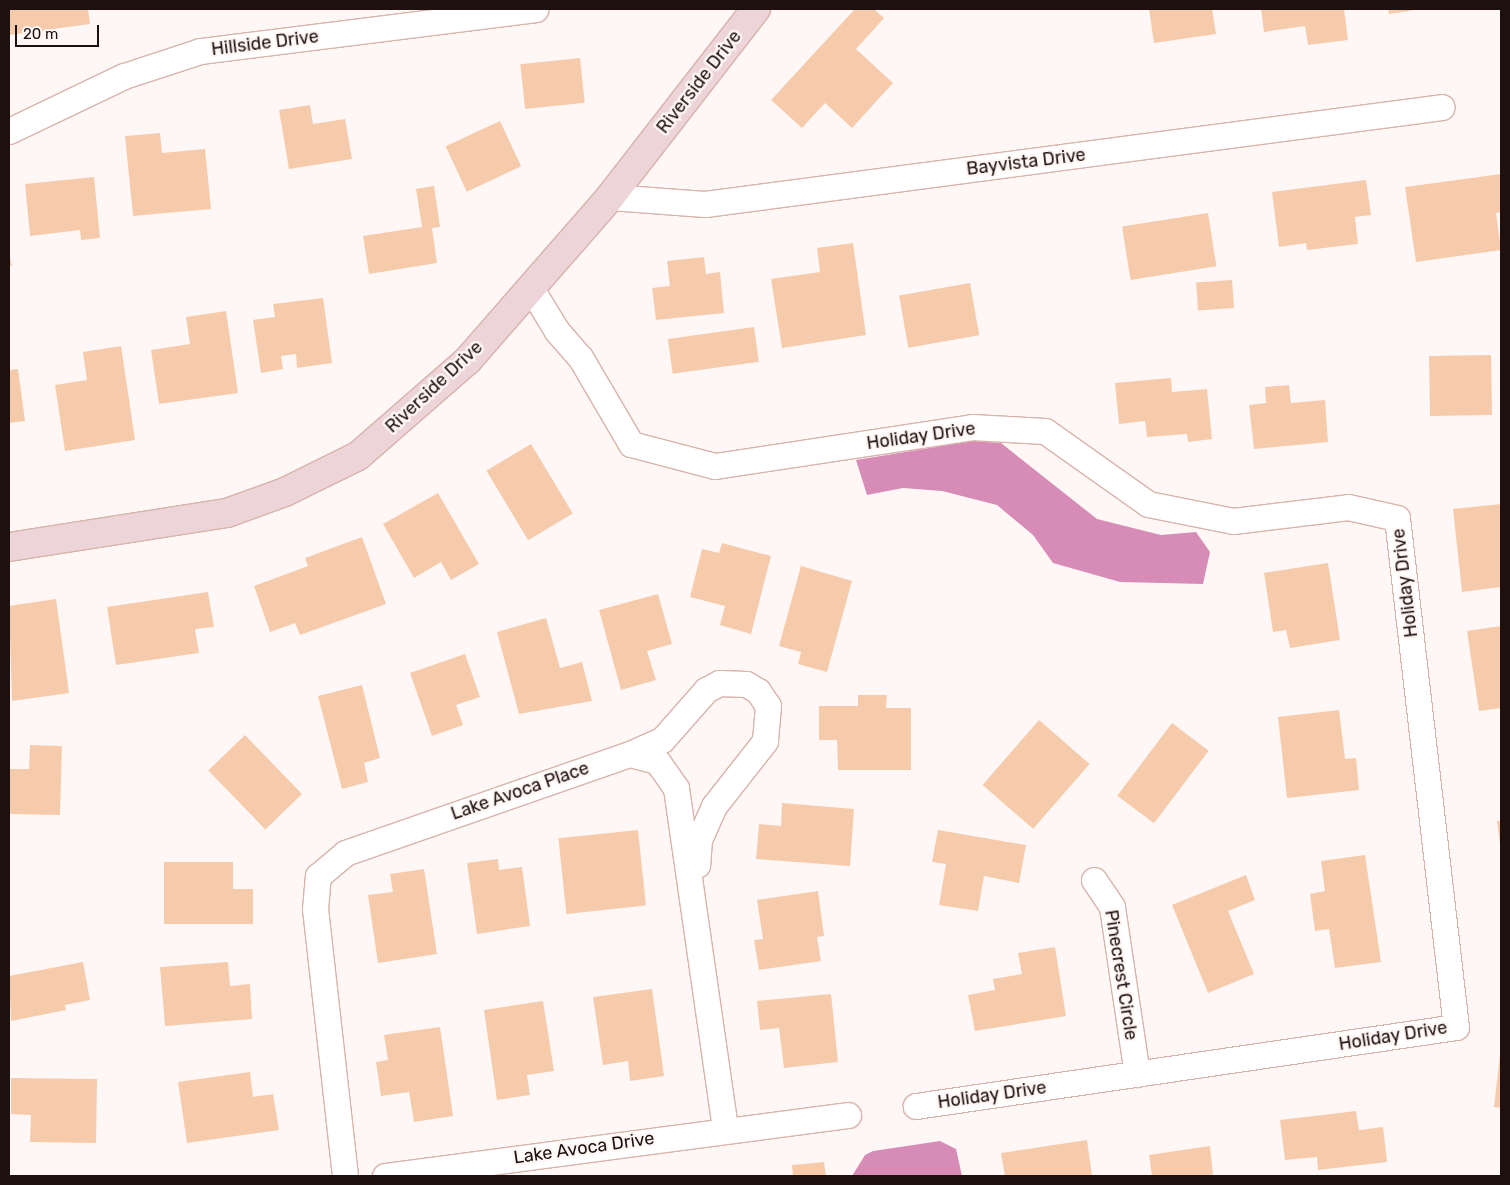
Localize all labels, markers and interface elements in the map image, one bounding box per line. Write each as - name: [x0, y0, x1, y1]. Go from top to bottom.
- scale bar: [18, 15, 101, 47]
- text: 20 m: [23, 25, 58, 43]
- street label: Hillside Drive: [210, 26, 320, 60]
- street label: Riverside Drive: [652, 26, 746, 138]
- street label: Bayvista Drive: [965, 144, 1087, 180]
- street label: Riverside Drive: [381, 337, 487, 437]
- street label: Holiday Drive: [865, 418, 977, 454]
- street label: Holiday Drive: [1388, 527, 1422, 639]
- street label: Lake Avoca Place: [448, 757, 592, 825]
- street label: Pinecrest Circle: [1100, 908, 1142, 1042]
- street label: Holiday Drive: [1337, 1017, 1449, 1055]
- street label: Holiday Drive: [936, 1077, 1048, 1113]
- street label: Lake Avoca Drive: [512, 1127, 656, 1169]

